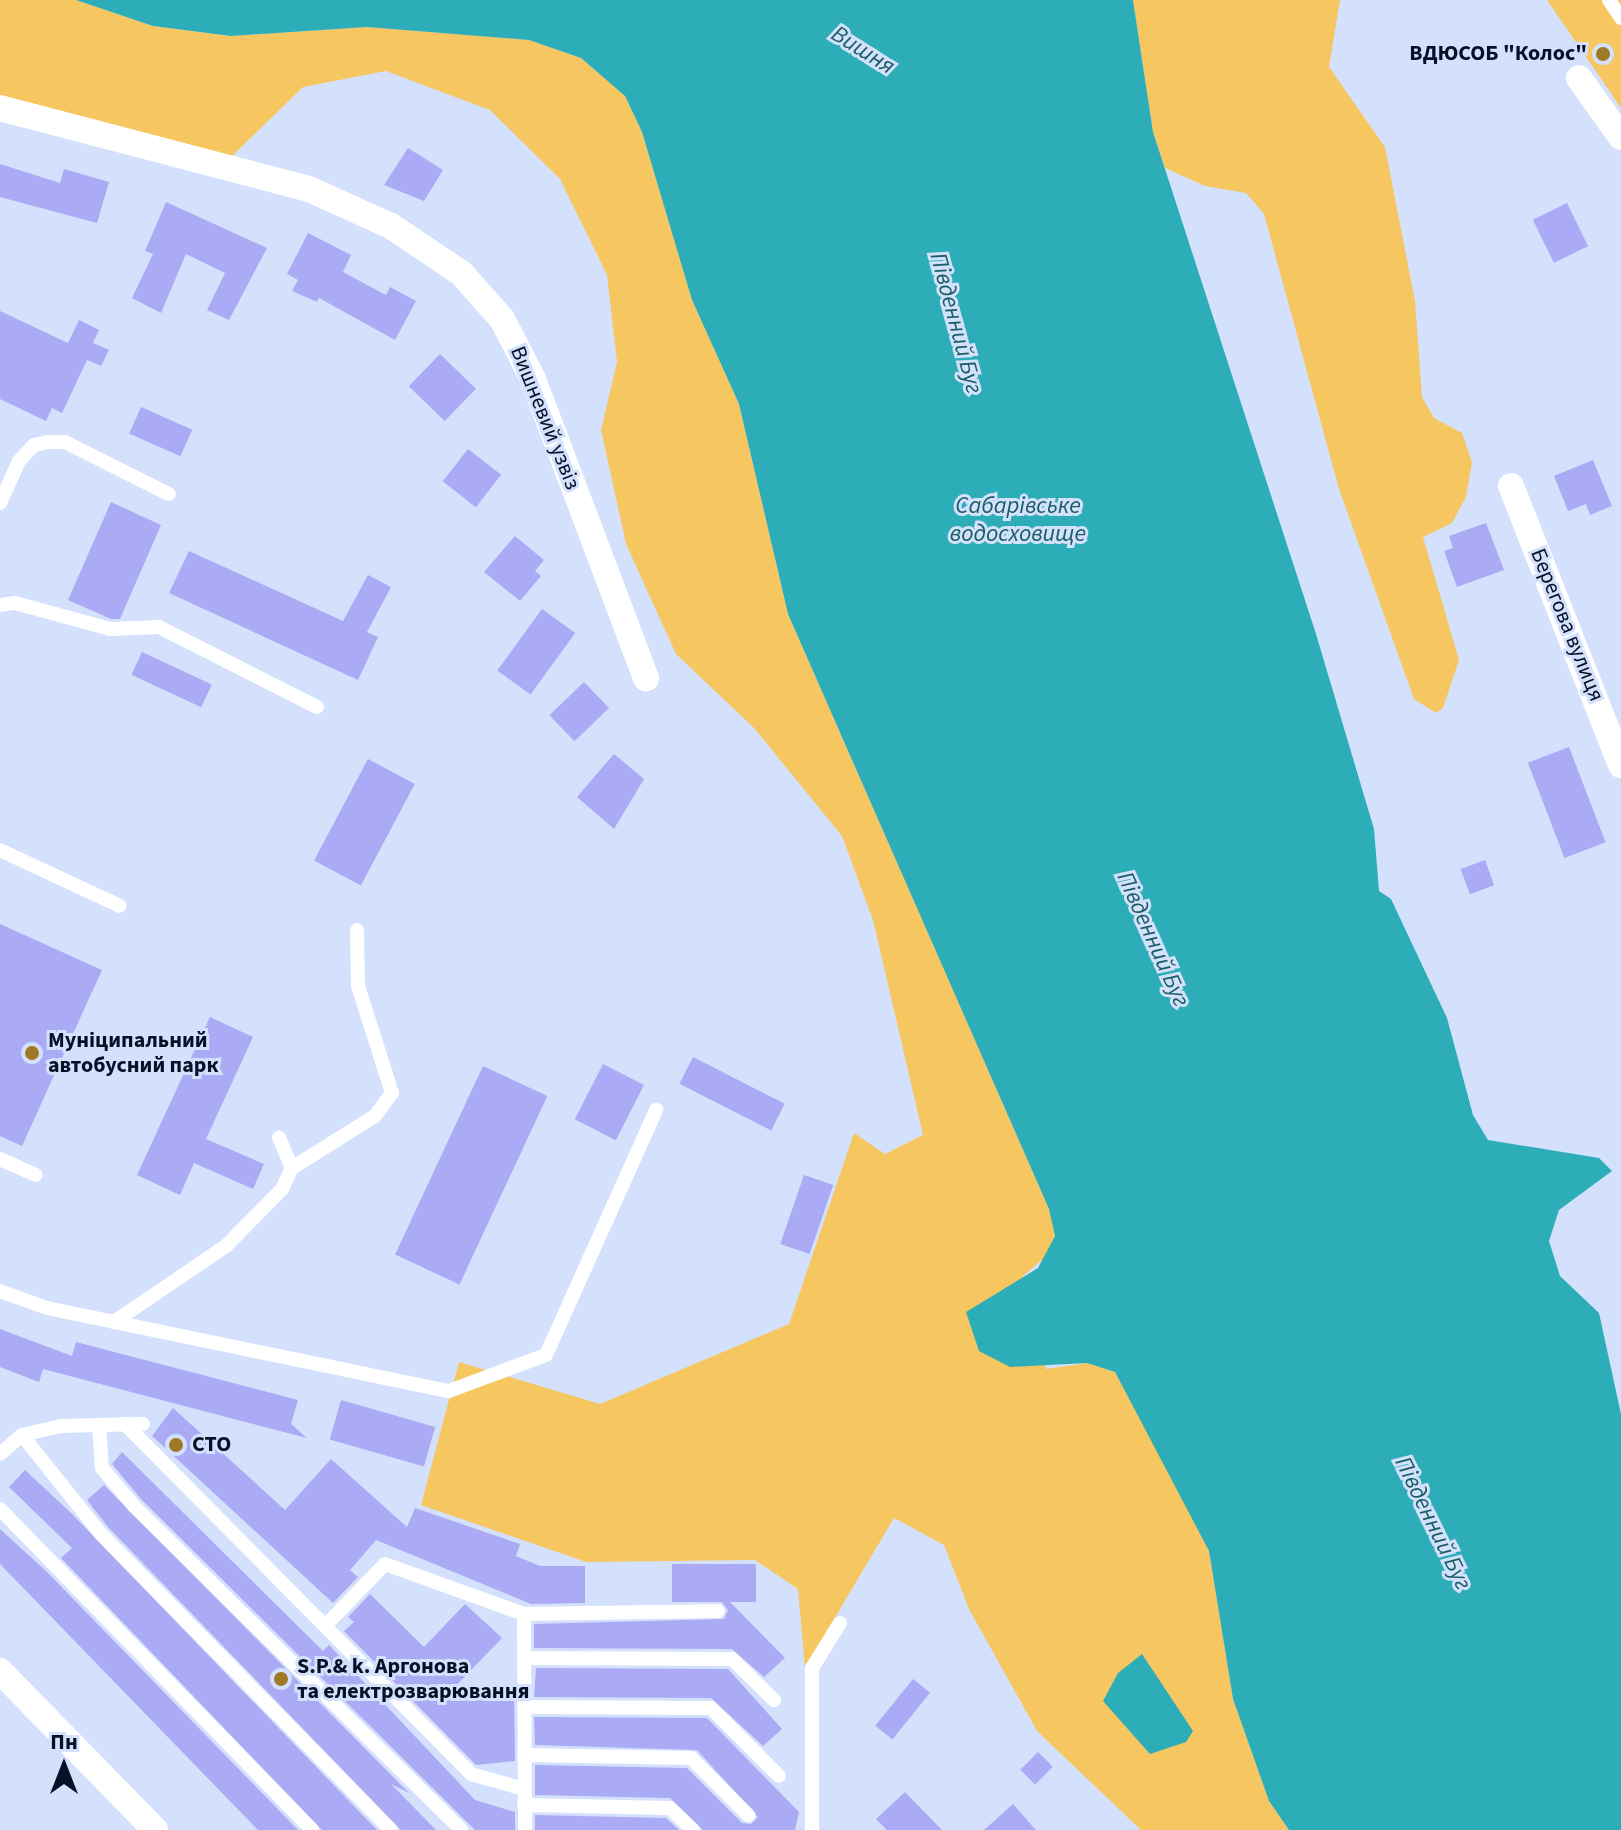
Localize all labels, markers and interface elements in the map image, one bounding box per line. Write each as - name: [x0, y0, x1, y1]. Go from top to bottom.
- water label: Вишня: [826, 19, 900, 81]
- place label: ВДЮСОБ "Колос": [1409, 41, 1587, 67]
- marker: ВДЮСОБ "Колос": [1594, 45, 1612, 63]
- water label: Південний Буг: [923, 250, 989, 396]
- street label: Вишневий узвіз: [504, 343, 586, 493]
- water label: Сабарівське водосховище: [950, 492, 1086, 548]
- street label: Берегова вулиця: [1524, 545, 1610, 705]
- water label: Південний Буг: [1110, 867, 1196, 1011]
- place label: Муніципальний автобусний парк: [48, 1027, 218, 1078]
- marker: Муніципальний автобусний парк: [23, 1044, 41, 1062]
- place label: СТО: [192, 1432, 231, 1458]
- marker: СТО: [167, 1436, 185, 1454]
- water label: Південний Буг: [1388, 1452, 1478, 1594]
- place label: S.P.& k. Аргонова та електрозварювання: [297, 1653, 529, 1704]
- marker: S.P.& k. Аргонова та електрозварювання: [272, 1670, 290, 1688]
- north arrow: [24, 1726, 104, 1806]
- text: Пн: [50, 1726, 78, 1758]

